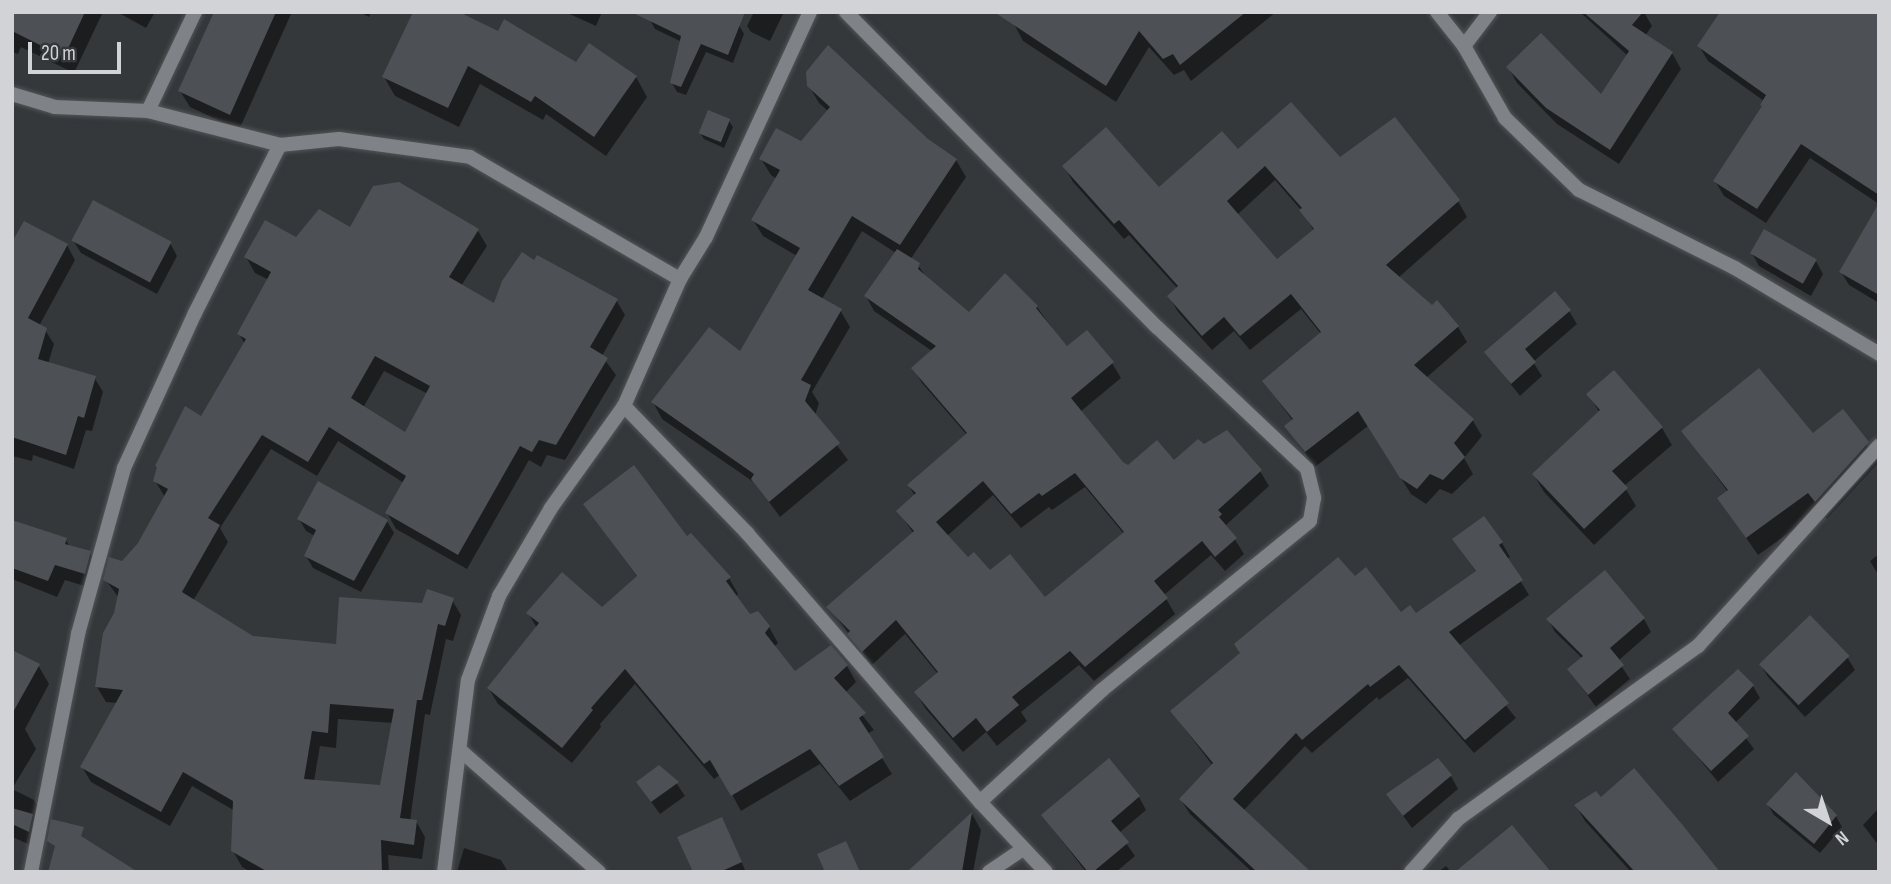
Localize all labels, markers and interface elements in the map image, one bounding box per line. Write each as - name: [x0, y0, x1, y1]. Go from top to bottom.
- scale bar: [32, 28, 124, 72]
- text: 20 m: [41, 41, 76, 66]
- north arrow: [1793, 786, 1863, 856]
- text: N: [1830, 826, 1853, 850]

